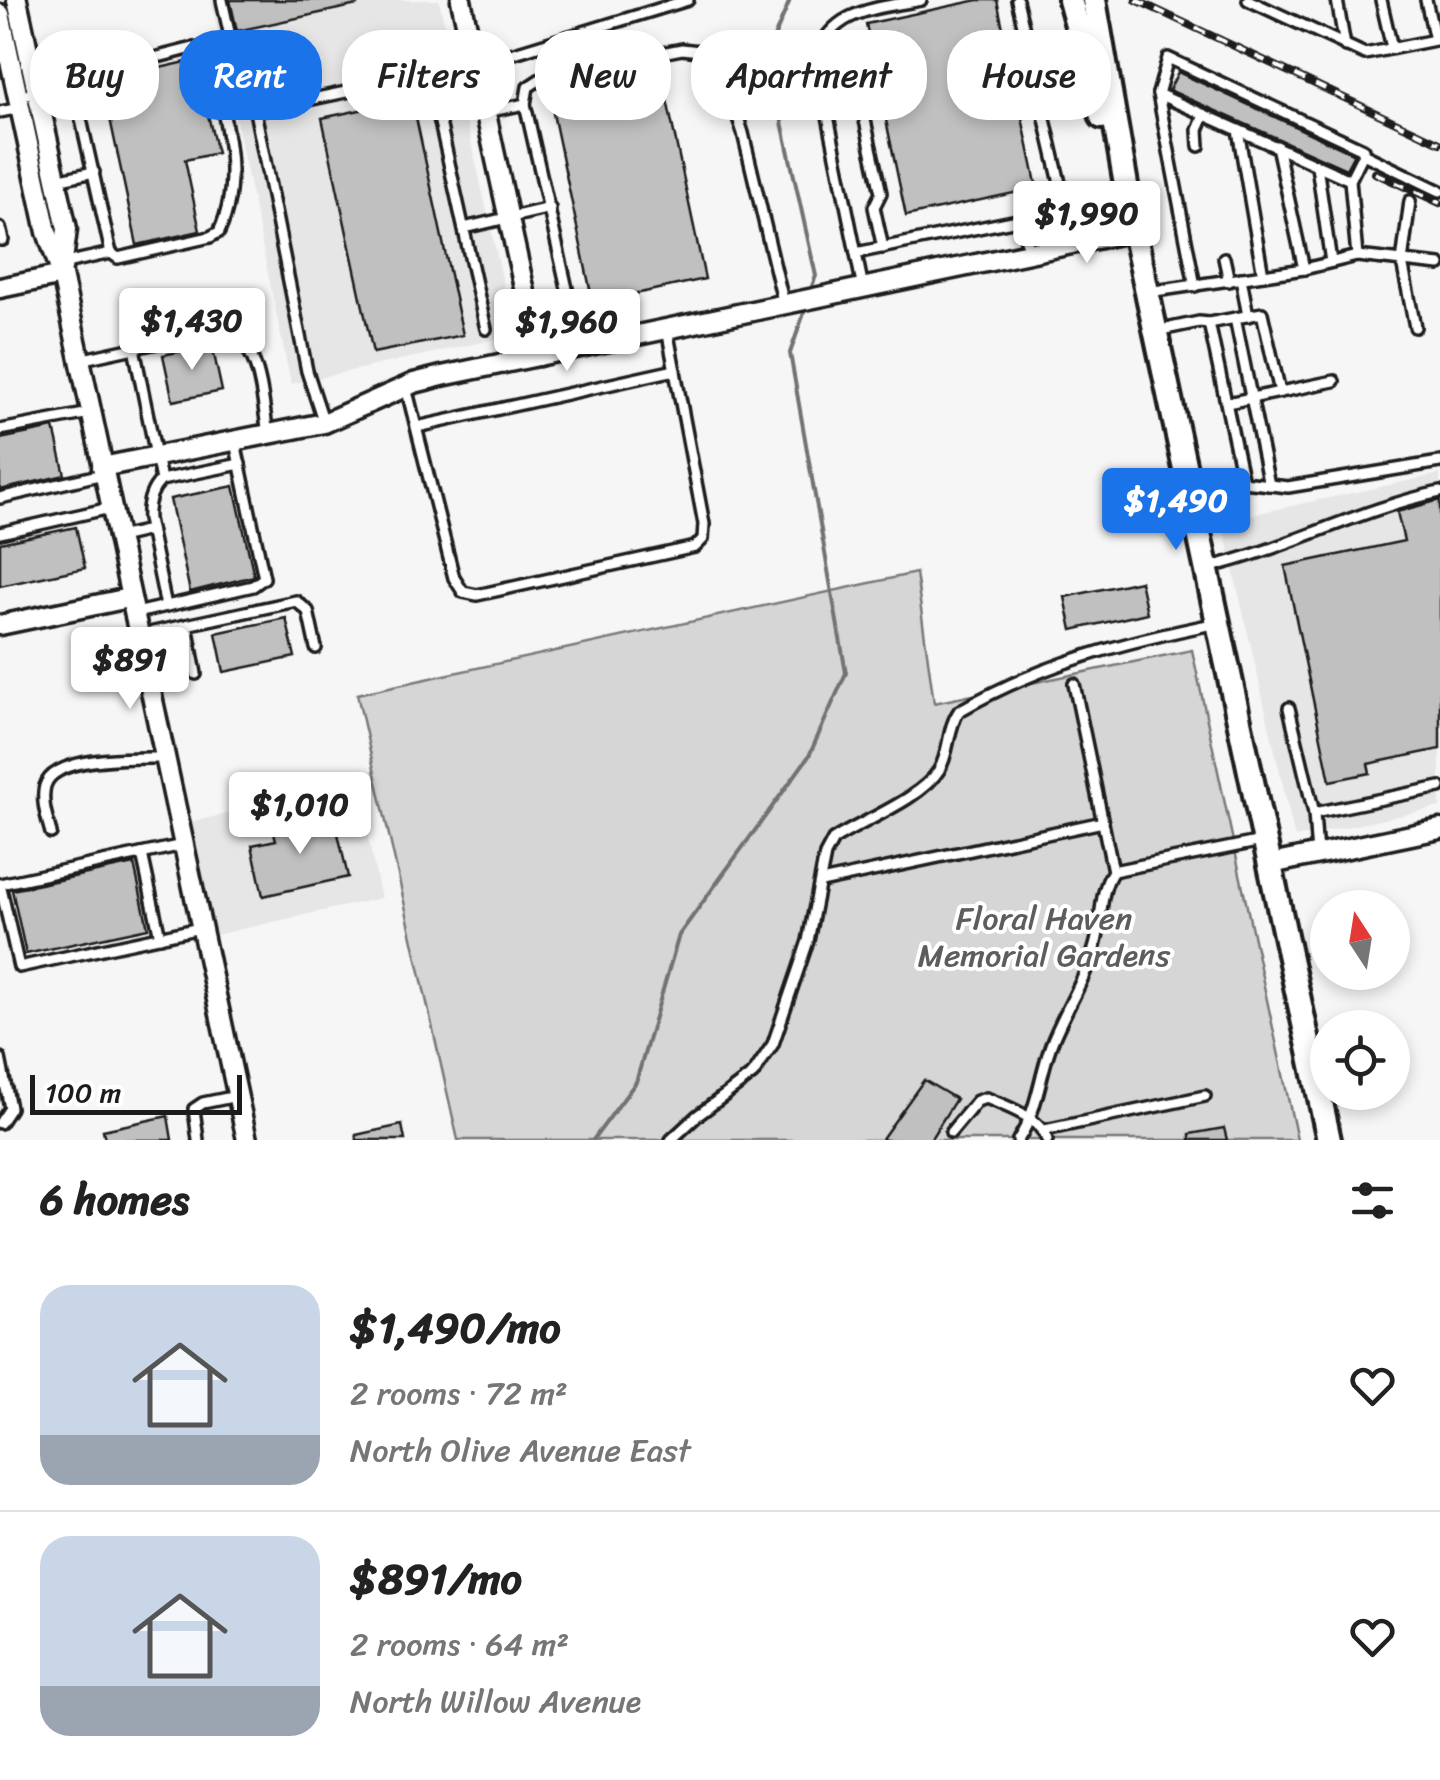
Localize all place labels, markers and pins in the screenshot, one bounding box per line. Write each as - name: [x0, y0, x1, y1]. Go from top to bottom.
- pin: $1,990: [1006, 181, 1168, 266]
- pin: $1,430: [111, 288, 273, 373]
- pin: $1,960: [486, 289, 648, 374]
- pin: $1,490: [1095, 468, 1257, 553]
- pin: $891: [71, 627, 189, 712]
- pin: $1,010: [219, 772, 381, 857]

